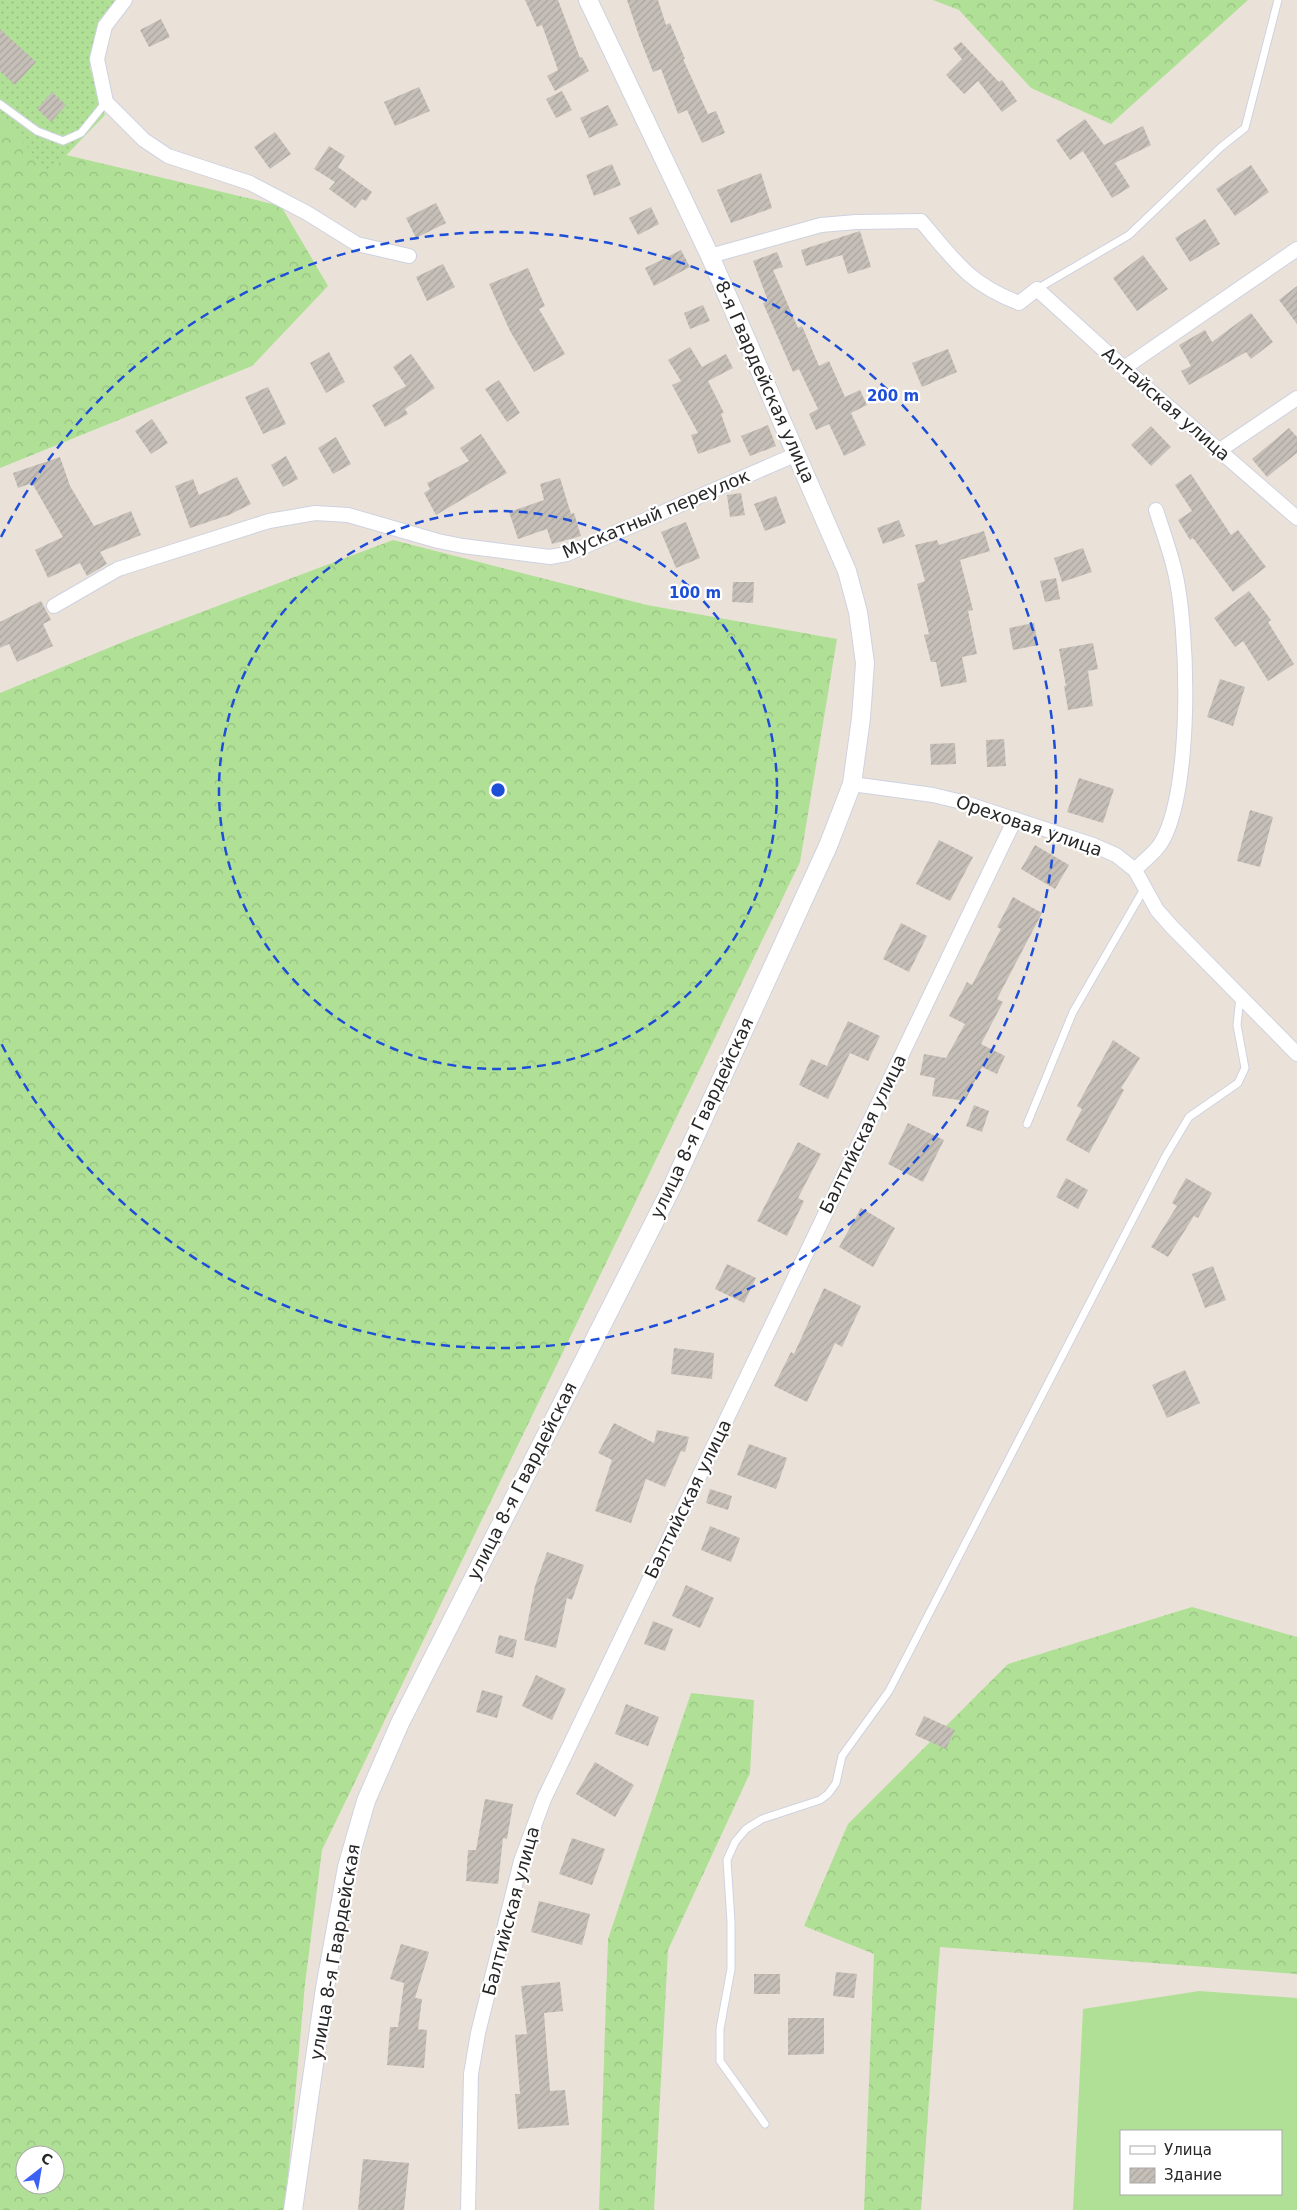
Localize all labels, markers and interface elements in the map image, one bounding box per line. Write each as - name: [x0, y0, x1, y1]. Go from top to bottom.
- street label: 8-я Гвардейская улица: [711, 277, 820, 486]
- street label: Алтайская улица: [1098, 342, 1235, 465]
- text: 200 m: [867, 387, 919, 405]
- street label: Мускатный переулок: [559, 465, 753, 563]
- text: 100 m: [669, 584, 721, 602]
- centre of rings: [489, 781, 507, 799]
- street label: Ореховая улица: [953, 791, 1105, 860]
- street label: улица 8-я Гвардейская: [646, 1014, 757, 1222]
- street label: Балтийская улица: [815, 1051, 910, 1217]
- street label: улица 8-я Гвардейская: [462, 1378, 581, 1583]
- street label: Балтийская улица: [640, 1416, 735, 1582]
- street label: Балтийская улица: [478, 1824, 543, 1998]
- street label: улица 8-я Гвардейская: [305, 1842, 364, 2062]
- legend: [1120, 2130, 1282, 2195]
- text: Улица: [1164, 2141, 1212, 2159]
- north arrow: [15, 2145, 65, 2195]
- text: С: [38, 2149, 55, 2168]
- text: Здание: [1164, 2166, 1222, 2184]

